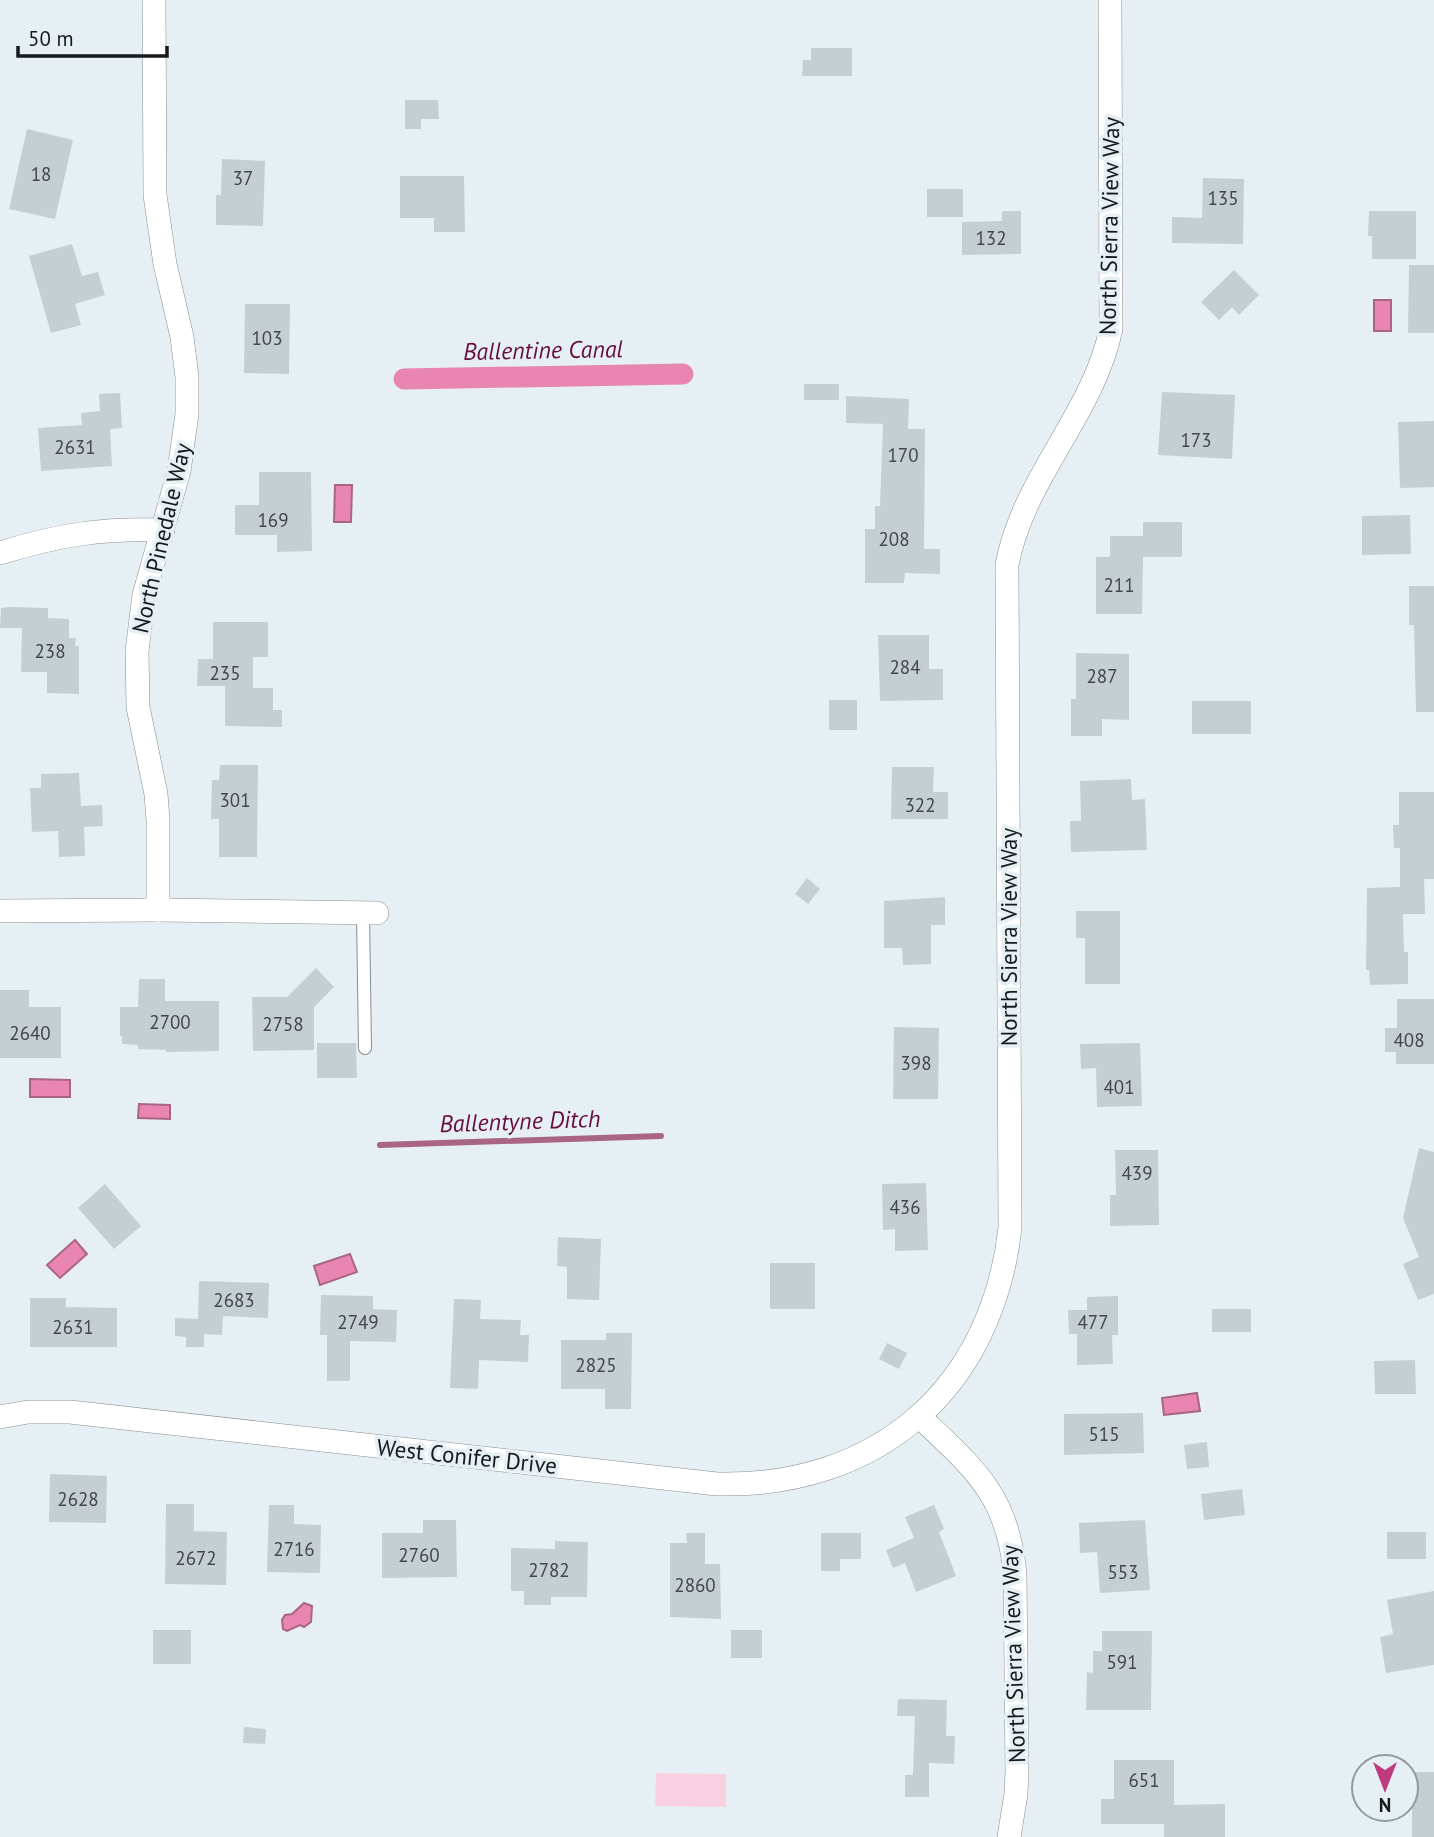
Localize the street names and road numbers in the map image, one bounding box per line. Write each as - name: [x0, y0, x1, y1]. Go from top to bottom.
- street label: North Sierra View Way: [1093, 116, 1125, 335]
- street label: North Pinedale Way: [125, 440, 197, 636]
- street label: North Sierra View Way: [994, 828, 1023, 1046]
- street label: West Conifer Drive: [375, 1432, 559, 1480]
- street label: North Sierra View Way: [995, 1544, 1031, 1764]

